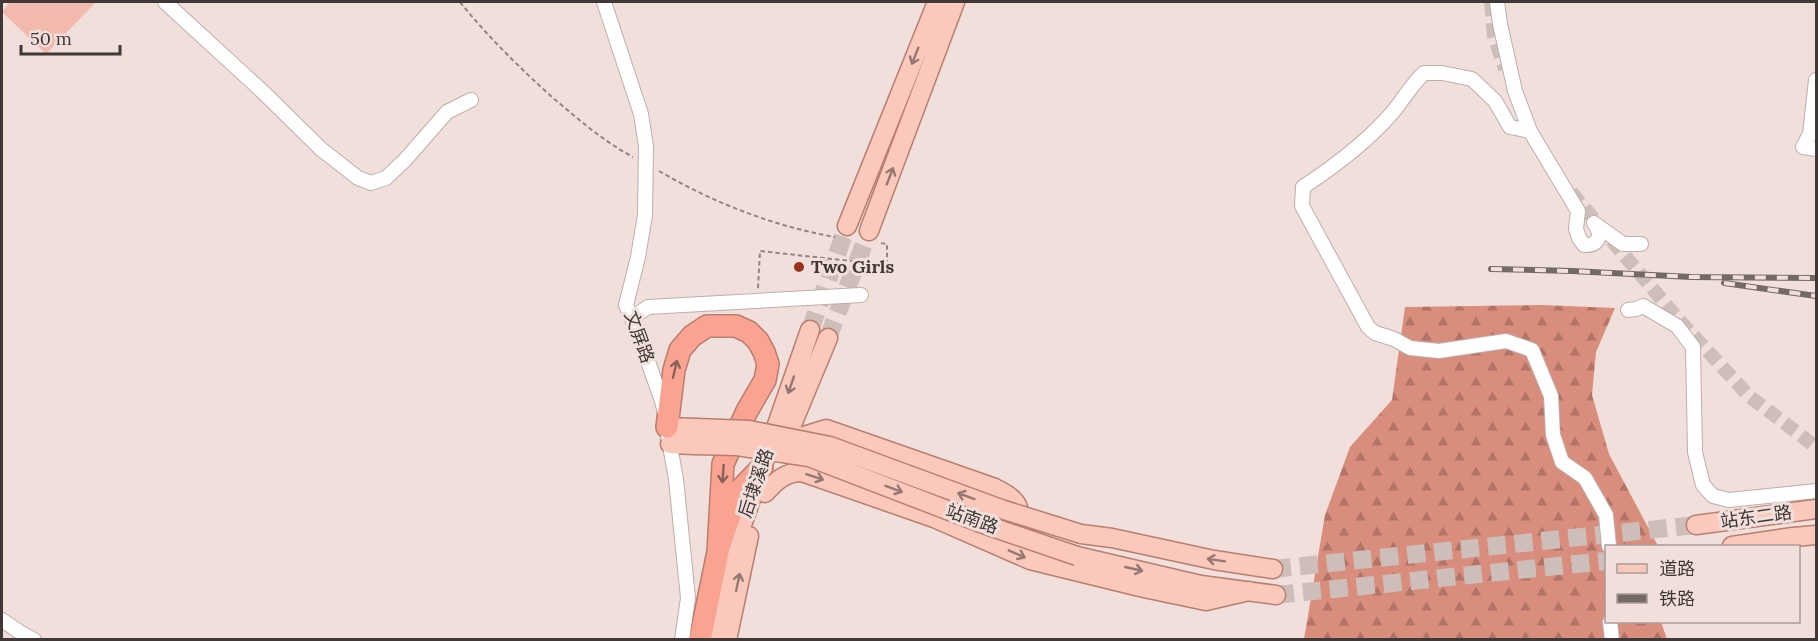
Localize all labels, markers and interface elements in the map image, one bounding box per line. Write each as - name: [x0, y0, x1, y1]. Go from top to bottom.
- scale bar: [21, 18, 120, 56]
- text: 50 m: [30, 27, 72, 50]
- one-way arrow: [909, 46, 920, 65]
- one-way arrow: [885, 167, 896, 186]
- place label: Two Girls: [811, 255, 894, 278]
- marker: Two Girls: [792, 260, 806, 274]
- street label: 文屏路: [619, 308, 660, 366]
- one-way arrow: [670, 360, 681, 379]
- one-way arrow: [784, 375, 795, 394]
- street label: 后埭溪路: [733, 445, 778, 521]
- one-way arrow: [717, 464, 728, 484]
- one-way arrow: [805, 472, 824, 483]
- one-way arrow: [884, 485, 902, 496]
- one-way arrow: [957, 490, 975, 501]
- street label: 站南路: [943, 498, 1001, 539]
- street label: 站东二路: [1719, 500, 1793, 533]
- legend: [1605, 545, 1800, 623]
- one-way arrow: [1007, 549, 1025, 560]
- one-way arrow: [1206, 555, 1226, 566]
- text: 道路: [1659, 557, 1695, 580]
- one-way arrow: [1125, 564, 1144, 576]
- one-way arrow: [733, 573, 745, 592]
- text: 铁路: [1659, 587, 1695, 610]

